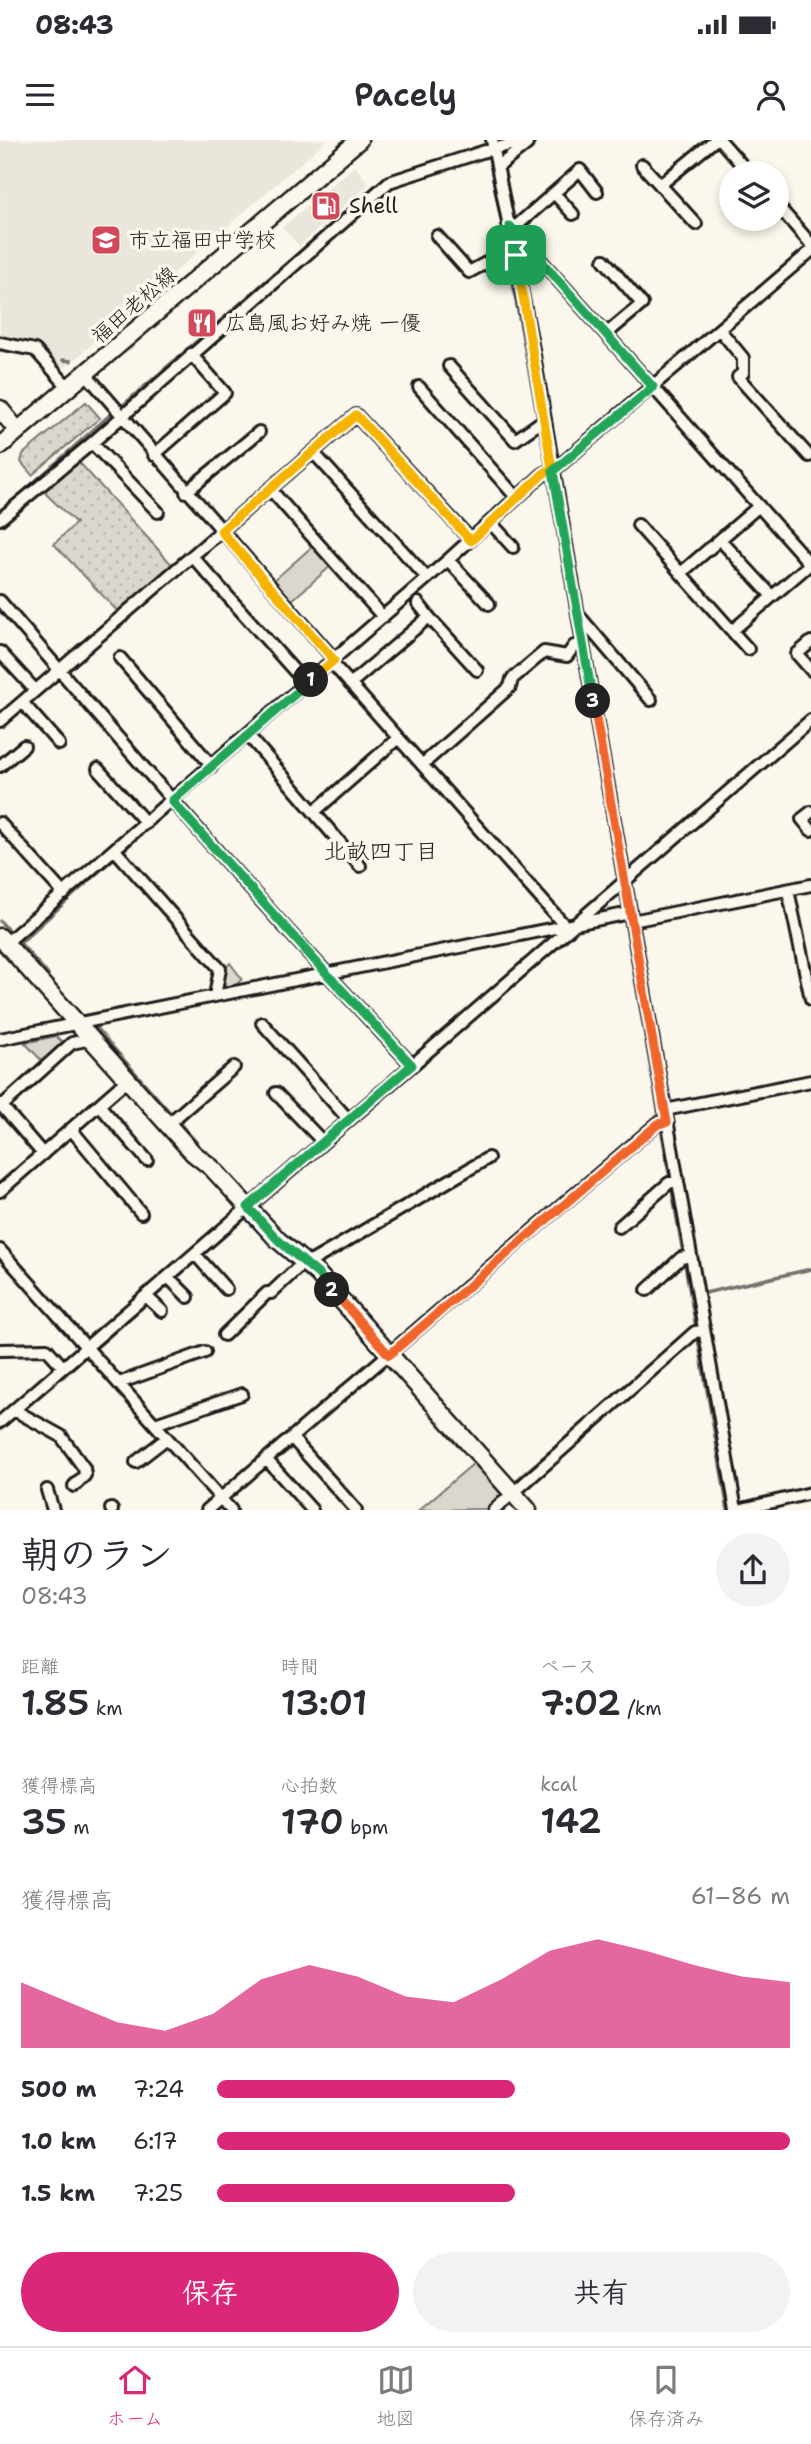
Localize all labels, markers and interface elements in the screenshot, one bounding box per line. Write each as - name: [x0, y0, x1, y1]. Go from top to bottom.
- text: 08:43: [35, 7, 114, 42]
- text: Pacely: [354, 73, 457, 116]
- icon: menu: [21, 76, 59, 114]
- icon: person: [752, 76, 790, 114]
- map controls: [719, 161, 789, 231]
- button: layers: [719, 161, 789, 231]
- fuel station icon: Shell: [309, 189, 343, 223]
- place label: Shell: [349, 192, 398, 220]
- school or university icon: 市立福田中学校: [89, 223, 123, 257]
- pin: [486, 225, 546, 285]
- place label: 市立福田中学校: [129, 226, 276, 254]
- icon: arrive: [497, 236, 535, 274]
- street label: 福田老松線: [85, 260, 183, 350]
- restaurant icon: 広島風お好み焼 一優: [185, 306, 219, 340]
- place label: 広島風お好み焼 一優: [225, 309, 421, 337]
- pin: 1: [294, 662, 328, 698]
- text: 1: [306, 667, 315, 692]
- pin: 3: [576, 684, 610, 718]
- text: 3: [586, 688, 599, 713]
- district label: 北畝四丁目: [324, 836, 439, 866]
- pin: 2: [314, 1272, 350, 1308]
- text: 2: [325, 1277, 338, 1302]
- text: 朝のラン: [21, 1529, 173, 1580]
- button: share: [716, 1533, 790, 1607]
- text: 08:43: [21, 1581, 88, 1611]
- text: 距離: [21, 1654, 59, 1679]
- text: 時間: [281, 1654, 319, 1679]
- text: ペース: [540, 1654, 596, 1679]
- text: 1.85: [21, 1679, 89, 1726]
- text: 13:01: [281, 1679, 367, 1726]
- text: 7:02: [540, 1679, 621, 1726]
- text: km: [89, 1696, 123, 1721]
- text: /km: [621, 1696, 662, 1721]
- text: kcal: [540, 1772, 577, 1797]
- text: 獲得標高: [21, 1773, 97, 1798]
- text: 心拍数: [281, 1773, 338, 1798]
- text: 142: [540, 1797, 602, 1844]
- text: 35: [21, 1798, 67, 1845]
- text: 170: [281, 1798, 344, 1845]
- text: m: [67, 1815, 90, 1840]
- text: bpm: [344, 1815, 389, 1840]
- text: 61–86 m: [691, 1881, 790, 1911]
- text: 獲得標高: [21, 1885, 113, 1915]
- text: 500 m: [21, 2074, 96, 2104]
- text: 7:24: [133, 2074, 184, 2104]
- text: 1.0 km: [21, 2126, 96, 2156]
- text: 6:17: [133, 2126, 178, 2156]
- text: 1.5 km: [21, 2178, 95, 2208]
- text: 7:25: [133, 2178, 183, 2208]
- button: 保存: [21, 2252, 399, 2332]
- button: 共有: [413, 2252, 790, 2332]
- tab: ホーム: [107, 2361, 163, 2431]
- tab: 地図: [377, 2361, 415, 2431]
- tab: 保存済み: [628, 2361, 704, 2431]

